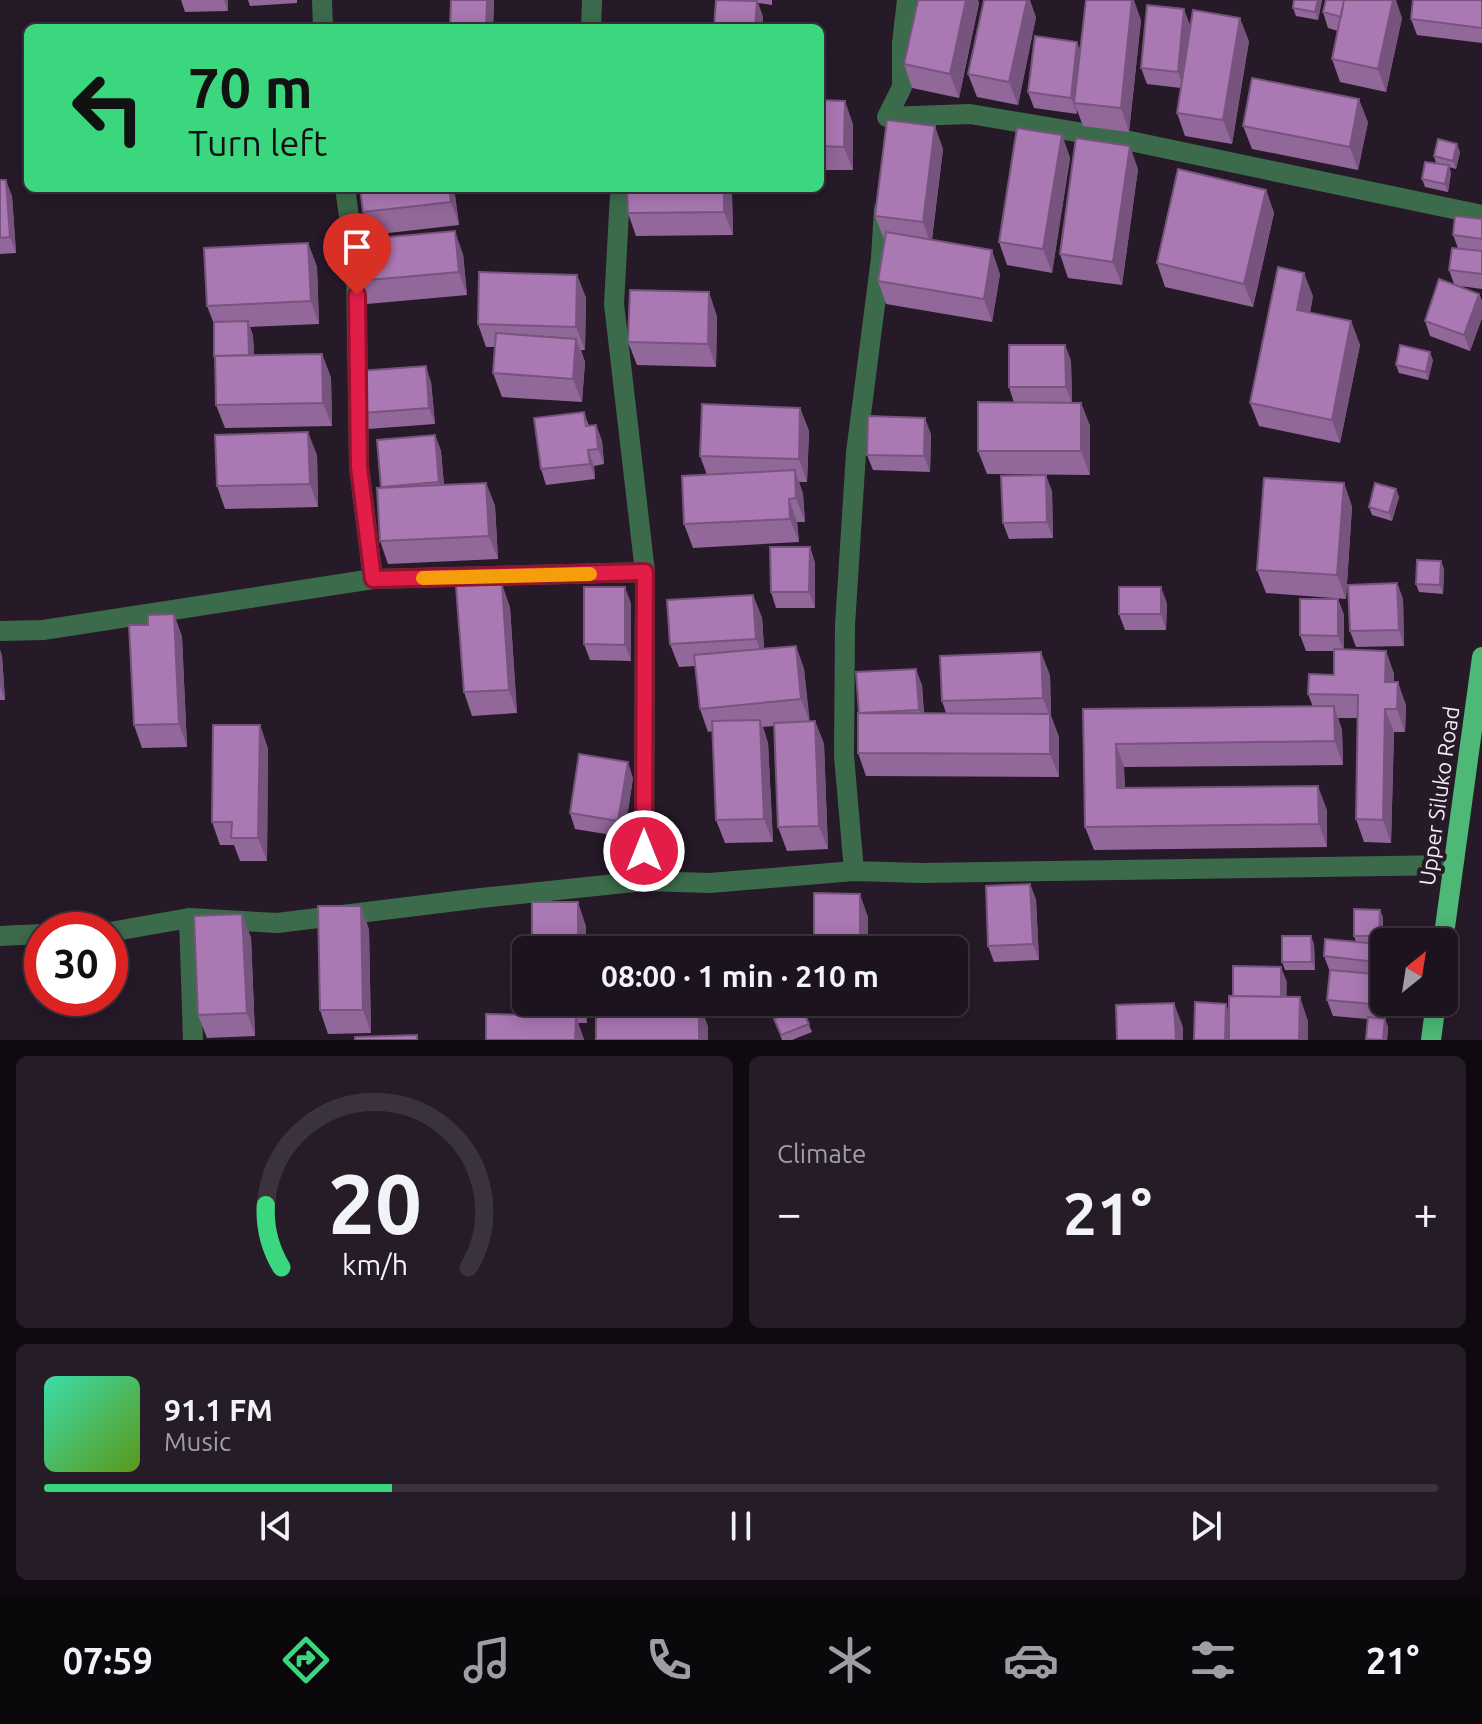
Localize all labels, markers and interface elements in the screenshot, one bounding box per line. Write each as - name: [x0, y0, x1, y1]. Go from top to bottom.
- icon: left: [56, 56, 160, 160]
- text: 70 m: [188, 56, 313, 119]
- text: Turn left: [188, 122, 327, 163]
- pin: [323, 213, 391, 295]
- icon: arrive: [335, 225, 379, 269]
- street label: Upper Siluko Road: [1414, 705, 1463, 887]
- position arrow: [602, 809, 686, 893]
- speed limit sign: 30: [24, 912, 128, 1016]
- north arrow: [1370, 928, 1458, 1016]
- map controls: [1370, 928, 1458, 1016]
- text: 08:00 · 1 min · 210 m: [601, 959, 879, 993]
- text: Climate: [777, 1139, 866, 1168]
- text: 20: [328, 1156, 421, 1250]
- text: 21°: [1063, 1179, 1152, 1246]
- text: −: [777, 1188, 802, 1237]
- text: +: [1413, 1188, 1438, 1237]
- text: km/h: [342, 1248, 408, 1280]
- text: 91.1 FM: [164, 1393, 273, 1427]
- text: Music: [164, 1427, 231, 1456]
- icon: previous: [254, 1504, 298, 1548]
- icon: pause: [719, 1504, 763, 1548]
- icon: next: [1184, 1504, 1228, 1548]
- icon: directions: [278, 1632, 334, 1688]
- icon: music: [459, 1632, 515, 1688]
- icon: phone: [641, 1632, 697, 1688]
- icon: climate: [822, 1632, 878, 1688]
- icon: car: [1003, 1632, 1059, 1688]
- icon: filters: [1185, 1632, 1241, 1688]
- text: 07:59: [63, 1640, 153, 1681]
- text: 21°: [1366, 1640, 1419, 1681]

